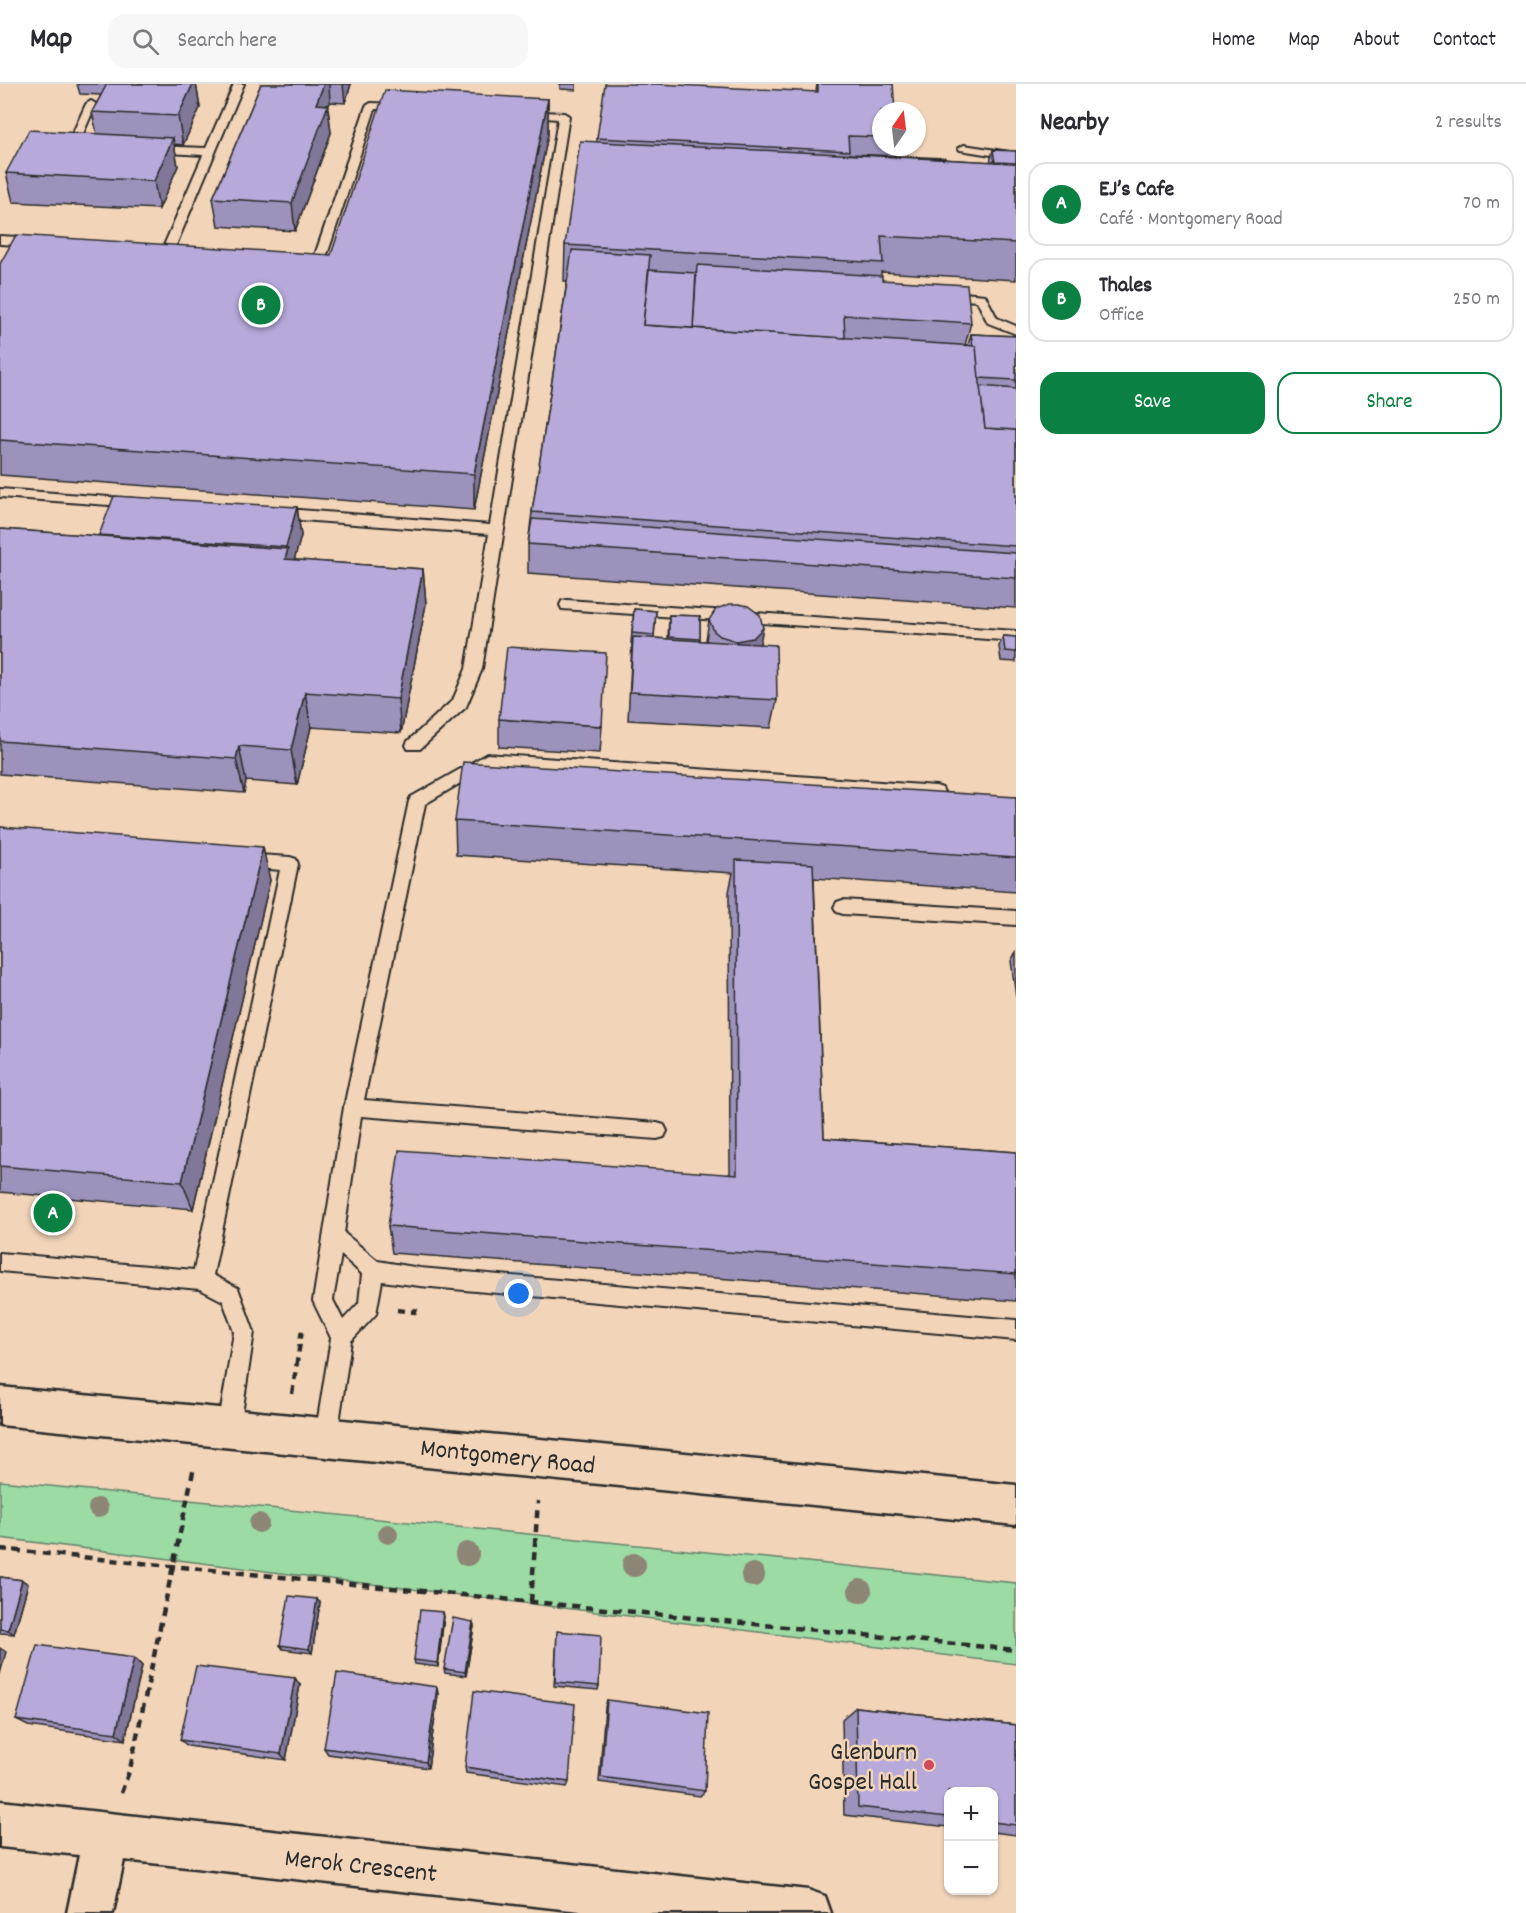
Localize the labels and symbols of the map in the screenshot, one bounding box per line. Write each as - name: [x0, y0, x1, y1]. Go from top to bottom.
- north arrow: [872, 102, 926, 156]
- pin: B: [242, 282, 280, 328]
- pin: A: [34, 1190, 72, 1236]
- your location: [504, 1279, 533, 1308]
- street label: Montgomery Road: [418, 1431, 597, 1486]
- place label: Glenburn Gospel Hall: [808, 1735, 917, 1802]
- marker: Glenburn Gospel Hall: [922, 1758, 936, 1772]
- street label: Merok Crescent: [283, 1841, 439, 1894]

